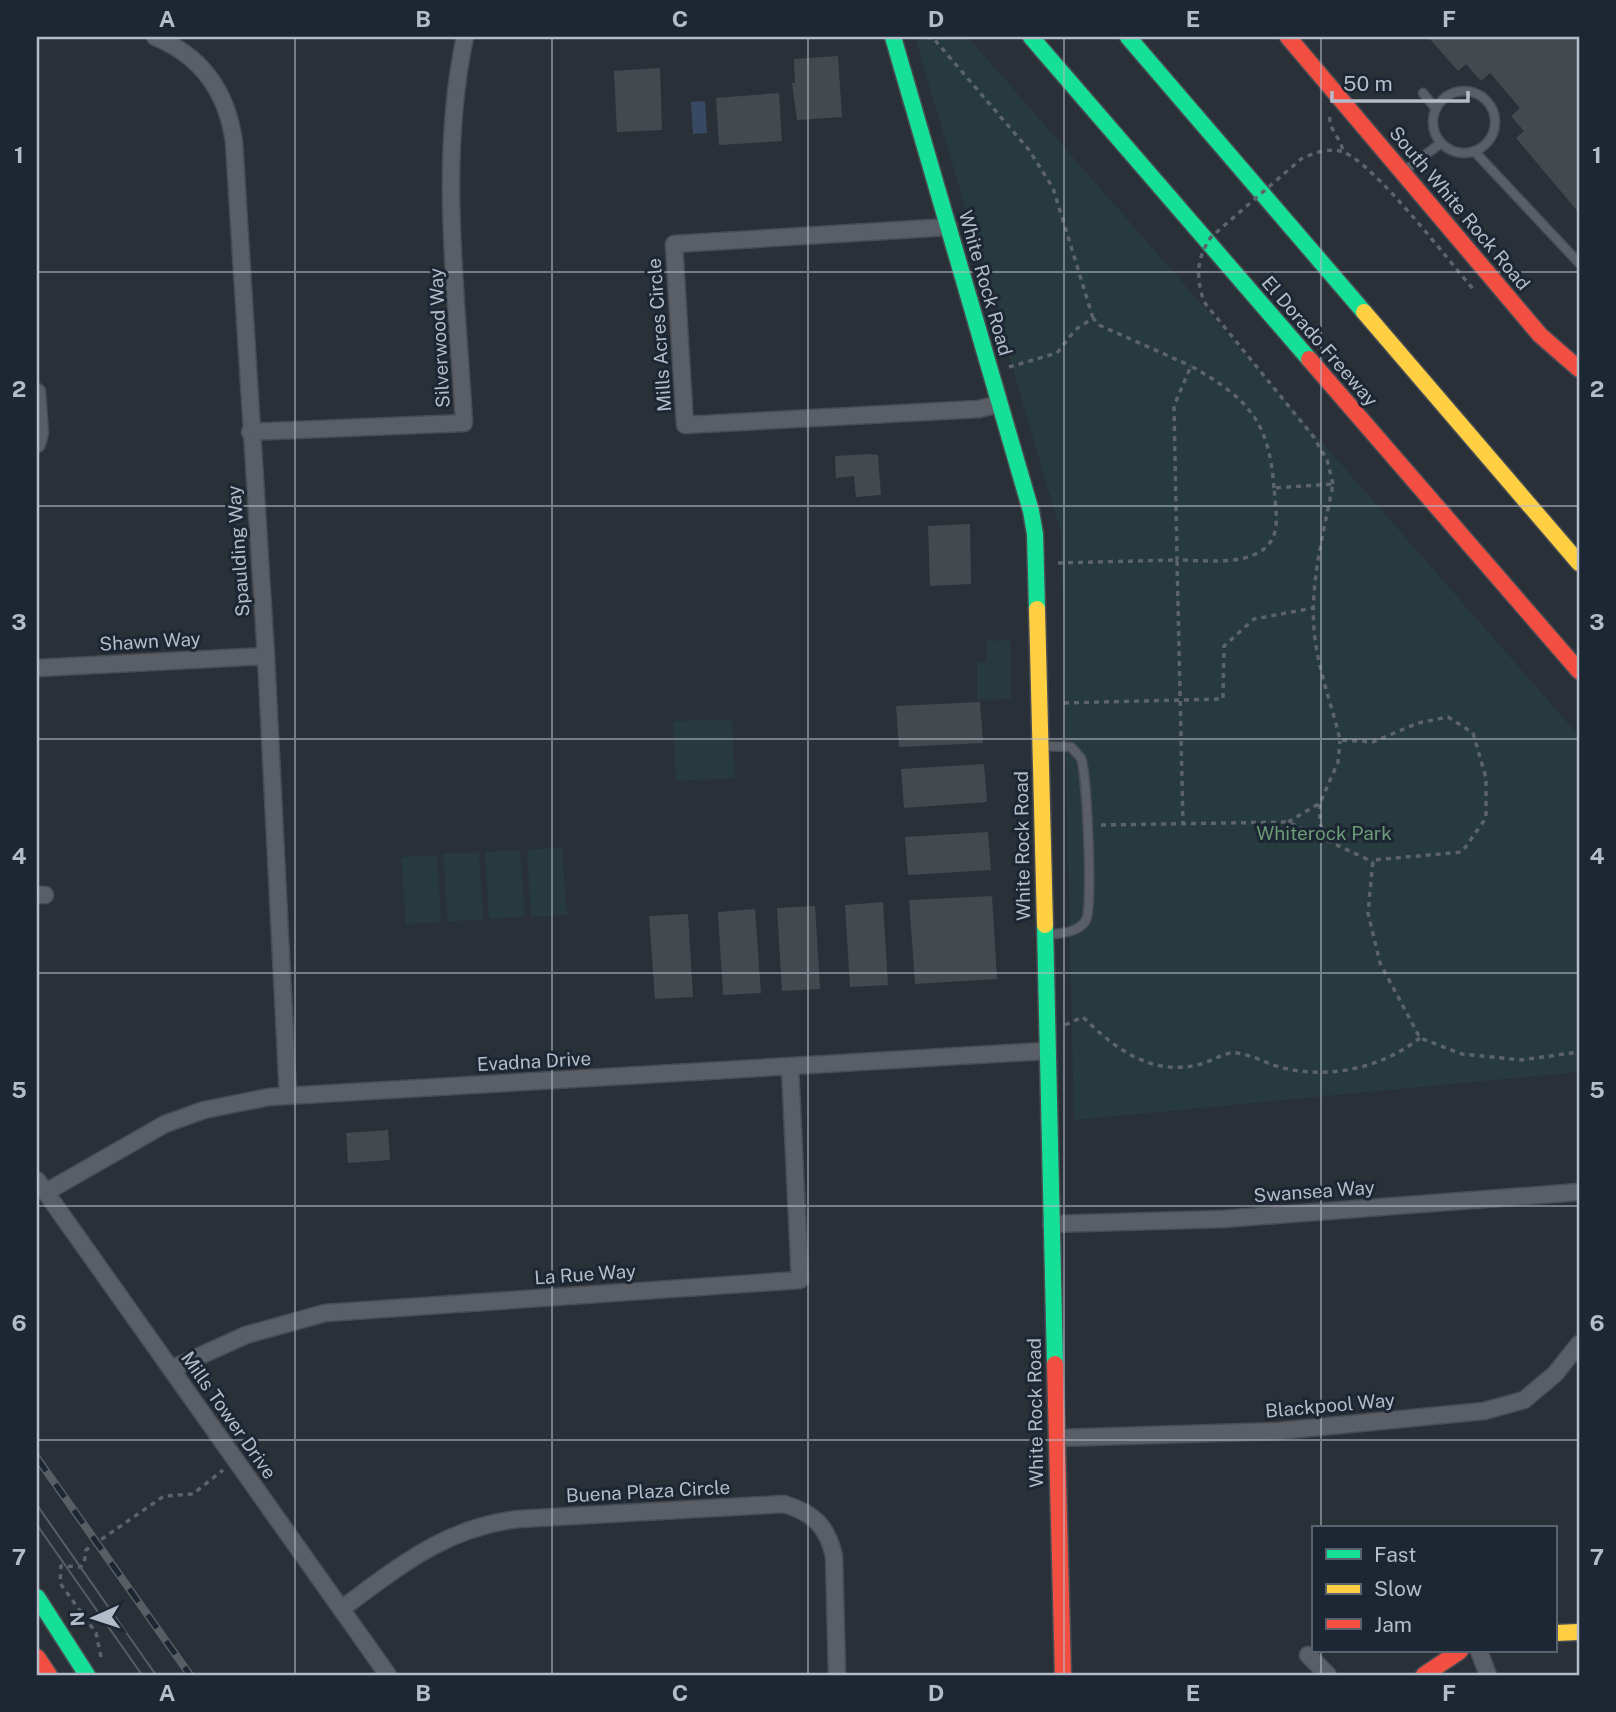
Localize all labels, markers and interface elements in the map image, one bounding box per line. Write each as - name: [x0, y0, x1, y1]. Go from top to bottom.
- text: A: [159, 5, 176, 32]
- text: B: [415, 5, 431, 32]
- text: C: [672, 5, 688, 32]
- text: D: [928, 5, 944, 32]
- text: E: [1186, 5, 1200, 32]
- text: F: [1442, 5, 1456, 32]
- scale bar: [1332, 60, 1469, 104]
- text: 50 m: [1343, 71, 1393, 96]
- street label: South White Rock Road: [1385, 122, 1535, 294]
- text: 1: [14, 141, 24, 168]
- text: 1: [1592, 141, 1602, 168]
- street label: White Rock Road: [955, 208, 1017, 358]
- street label: Mills Acres Circle: [643, 258, 675, 412]
- street label: Silverwood Way: [424, 267, 454, 409]
- street label: El Dorado Freeway: [1258, 272, 1382, 410]
- text: 2: [12, 375, 26, 402]
- text: 2: [1590, 375, 1604, 402]
- street label: Spaulding Way: [222, 485, 254, 617]
- text: 3: [11, 608, 27, 635]
- text: 3: [1589, 608, 1605, 635]
- street label: Shawn Way: [99, 627, 201, 655]
- street label: White Rock Road: [1010, 771, 1034, 921]
- park label: Whiterock Park: [1256, 822, 1392, 844]
- text: 4: [11, 842, 27, 869]
- text: 4: [1589, 842, 1605, 869]
- street label: Evadna Drive: [476, 1047, 592, 1075]
- text: 5: [11, 1076, 27, 1103]
- text: 5: [1589, 1076, 1605, 1103]
- street label: Swansea Way: [1253, 1176, 1375, 1206]
- street label: La Rue Way: [533, 1259, 637, 1289]
- text: 6: [11, 1309, 27, 1336]
- text: 6: [1589, 1309, 1605, 1336]
- street label: White Rock Road: [1023, 1338, 1047, 1488]
- street label: Mills Tower Drive: [177, 1347, 281, 1483]
- street label: Blackpool Way: [1264, 1388, 1396, 1422]
- street label: Buena Plaza Circle: [565, 1476, 731, 1506]
- legend: [1312, 1526, 1556, 1652]
- text: Fast: [1374, 1542, 1416, 1567]
- text: 7: [12, 1543, 26, 1570]
- text: 7: [1590, 1543, 1604, 1570]
- text: Slow: [1374, 1576, 1422, 1601]
- north arrow: [60, 1582, 130, 1652]
- text: N: [66, 1611, 88, 1627]
- text: Jam: [1374, 1612, 1412, 1637]
- text: A: [159, 1679, 176, 1706]
- text: B: [415, 1679, 431, 1706]
- text: C: [672, 1679, 688, 1706]
- text: D: [928, 1679, 944, 1706]
- text: E: [1186, 1679, 1200, 1706]
- text: F: [1442, 1679, 1456, 1706]

